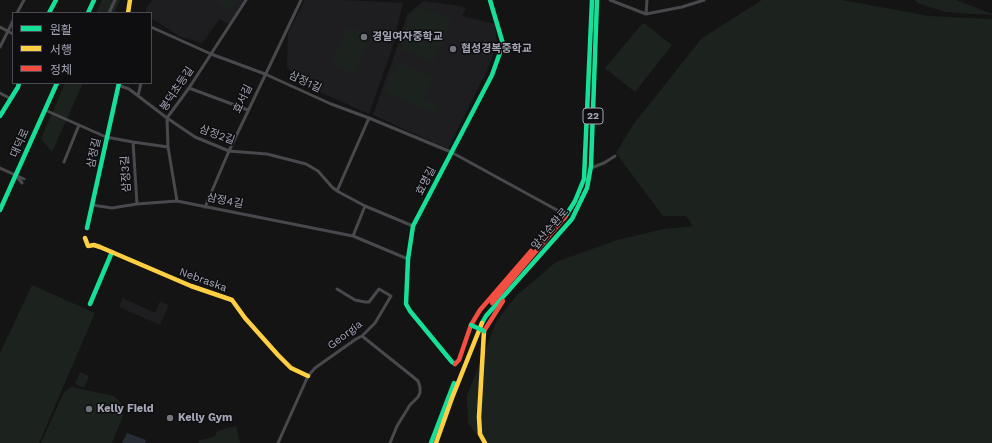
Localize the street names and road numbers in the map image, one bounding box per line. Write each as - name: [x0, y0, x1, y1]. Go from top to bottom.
- street label: 봉덕초등길: [157, 64, 197, 114]
- street label: 삼정1길: [287, 69, 323, 95]
- street label: 효서길: [231, 82, 255, 116]
- road number: 22: [583, 108, 603, 124]
- street label: 삼정2길: [197, 123, 237, 147]
- street label: 대덕로: [8, 126, 32, 160]
- street label: 삼정길: [84, 137, 104, 169]
- street label: 삼정3길: [118, 155, 134, 193]
- street label: 효명길: [413, 164, 439, 198]
- street label: 삼정4길: [206, 191, 244, 211]
- street label: 앞산순환로: [529, 205, 571, 253]
- street label: Nebraska: [177, 265, 229, 295]
- street label: Georgia: [325, 318, 365, 352]

